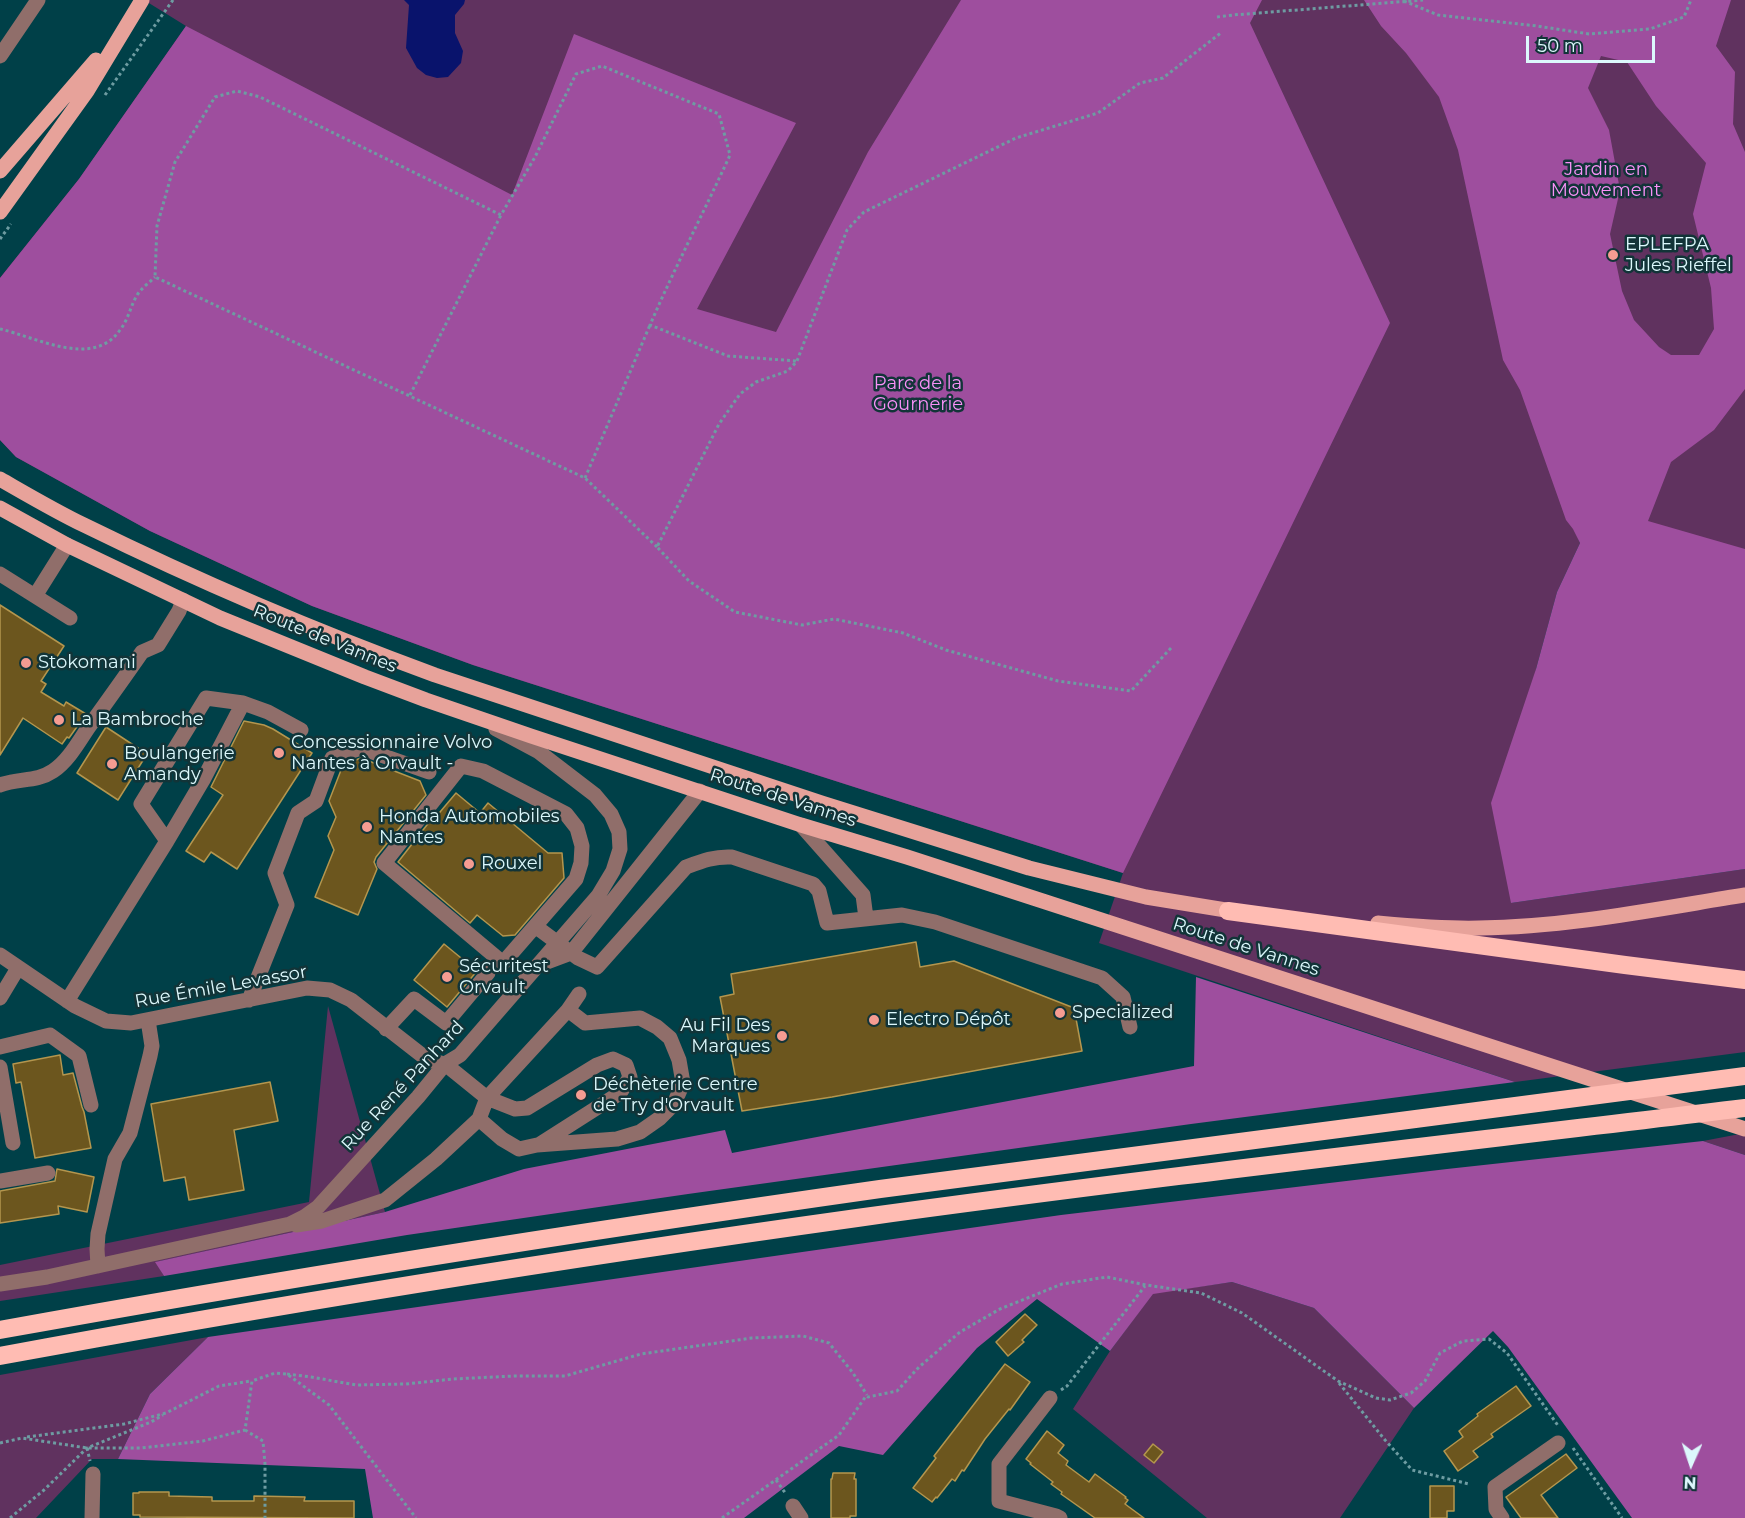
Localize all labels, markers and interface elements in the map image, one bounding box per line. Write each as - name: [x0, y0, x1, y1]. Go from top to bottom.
- scale bar: [1529, 24, 1658, 62]
- text: 50 m: [1537, 35, 1583, 57]
- park label: Jardin en Mouvement: [1551, 159, 1661, 201]
- place label: EPLEFPA Jules Rieffel: [1625, 234, 1732, 276]
- marker: EPLEFPA Jules Rieffel: [1606, 248, 1620, 262]
- park label: Parc de la Gournerie: [873, 373, 963, 416]
- street label: Route de Vannes: [250, 600, 400, 678]
- place label: Stokomani: [38, 652, 136, 674]
- marker: Stokomani: [19, 656, 33, 670]
- place label: La Bambroche: [71, 709, 204, 731]
- marker: La Bambroche: [52, 713, 66, 727]
- place label: Concessionnaire Volvo Nantes à Orvault -: [291, 732, 492, 774]
- place label: Boulangerie Amandy: [124, 743, 235, 786]
- marker: Concessionnaire Volvo Nantes à Orvault -: [272, 746, 286, 760]
- marker: Boulangerie Amandy: [105, 757, 119, 771]
- street label: Route de Vannes: [707, 764, 859, 832]
- place label: Honda Automobiles Nantes: [379, 806, 560, 848]
- marker: Honda Automobiles Nantes: [360, 820, 374, 834]
- place label: Rouxel: [481, 853, 542, 875]
- marker: Rouxel: [462, 857, 476, 871]
- street label: Route de Vannes: [1170, 913, 1322, 981]
- place label: Sécuritest Orvault: [459, 956, 549, 998]
- street label: Rue Émile Levassor: [133, 961, 309, 1013]
- marker: Sécuritest Orvault: [440, 970, 454, 984]
- place label: Specialized: [1072, 1002, 1173, 1024]
- marker: Specialized: [1053, 1006, 1067, 1020]
- place label: Electro Dépôt: [886, 1009, 1011, 1031]
- marker: Electro Dépôt: [867, 1013, 881, 1027]
- place label: Au Fil Des Marques: [680, 1015, 770, 1058]
- street label: Rue René Panhard: [337, 1017, 469, 1155]
- marker: Au Fil Des Marques: [775, 1029, 789, 1043]
- place label: Déchèterie Centre de Try d'Orvault: [593, 1074, 758, 1116]
- marker: Déchèterie Centre de Try d'Orvault: [574, 1088, 588, 1102]
- north arrow: [1661, 1434, 1721, 1494]
- text: N: [1683, 1473, 1697, 1492]

